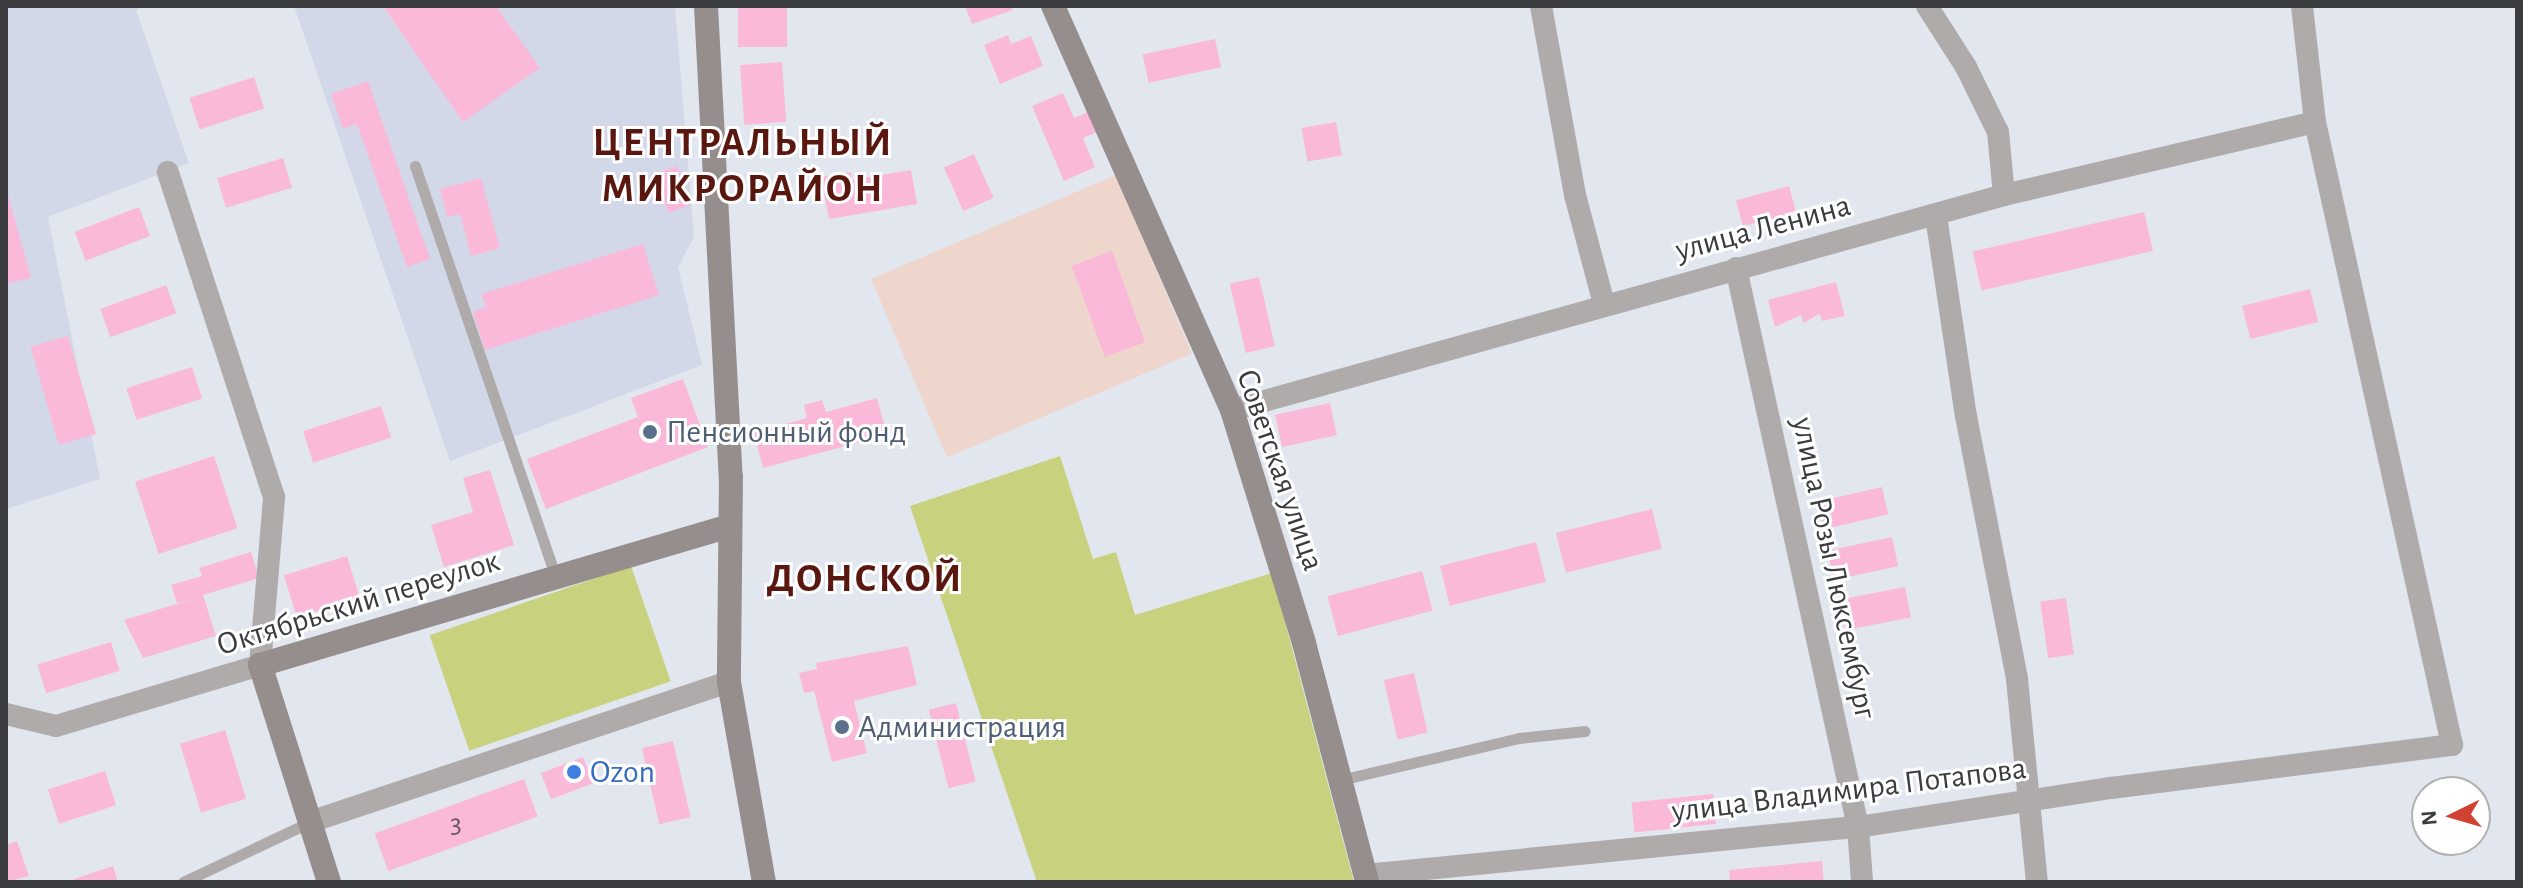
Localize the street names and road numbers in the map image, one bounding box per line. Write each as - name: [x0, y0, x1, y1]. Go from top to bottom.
- street label: улица Ленина: [1671, 186, 1855, 270]
- street label: Советская улица: [1228, 364, 1332, 576]
- street label: улица Розы Люксембург: [1783, 414, 1885, 722]
- street label: Октябрьский переулок: [212, 542, 504, 664]
- street label: улица Владимира Потапова: [1669, 749, 2029, 831]

